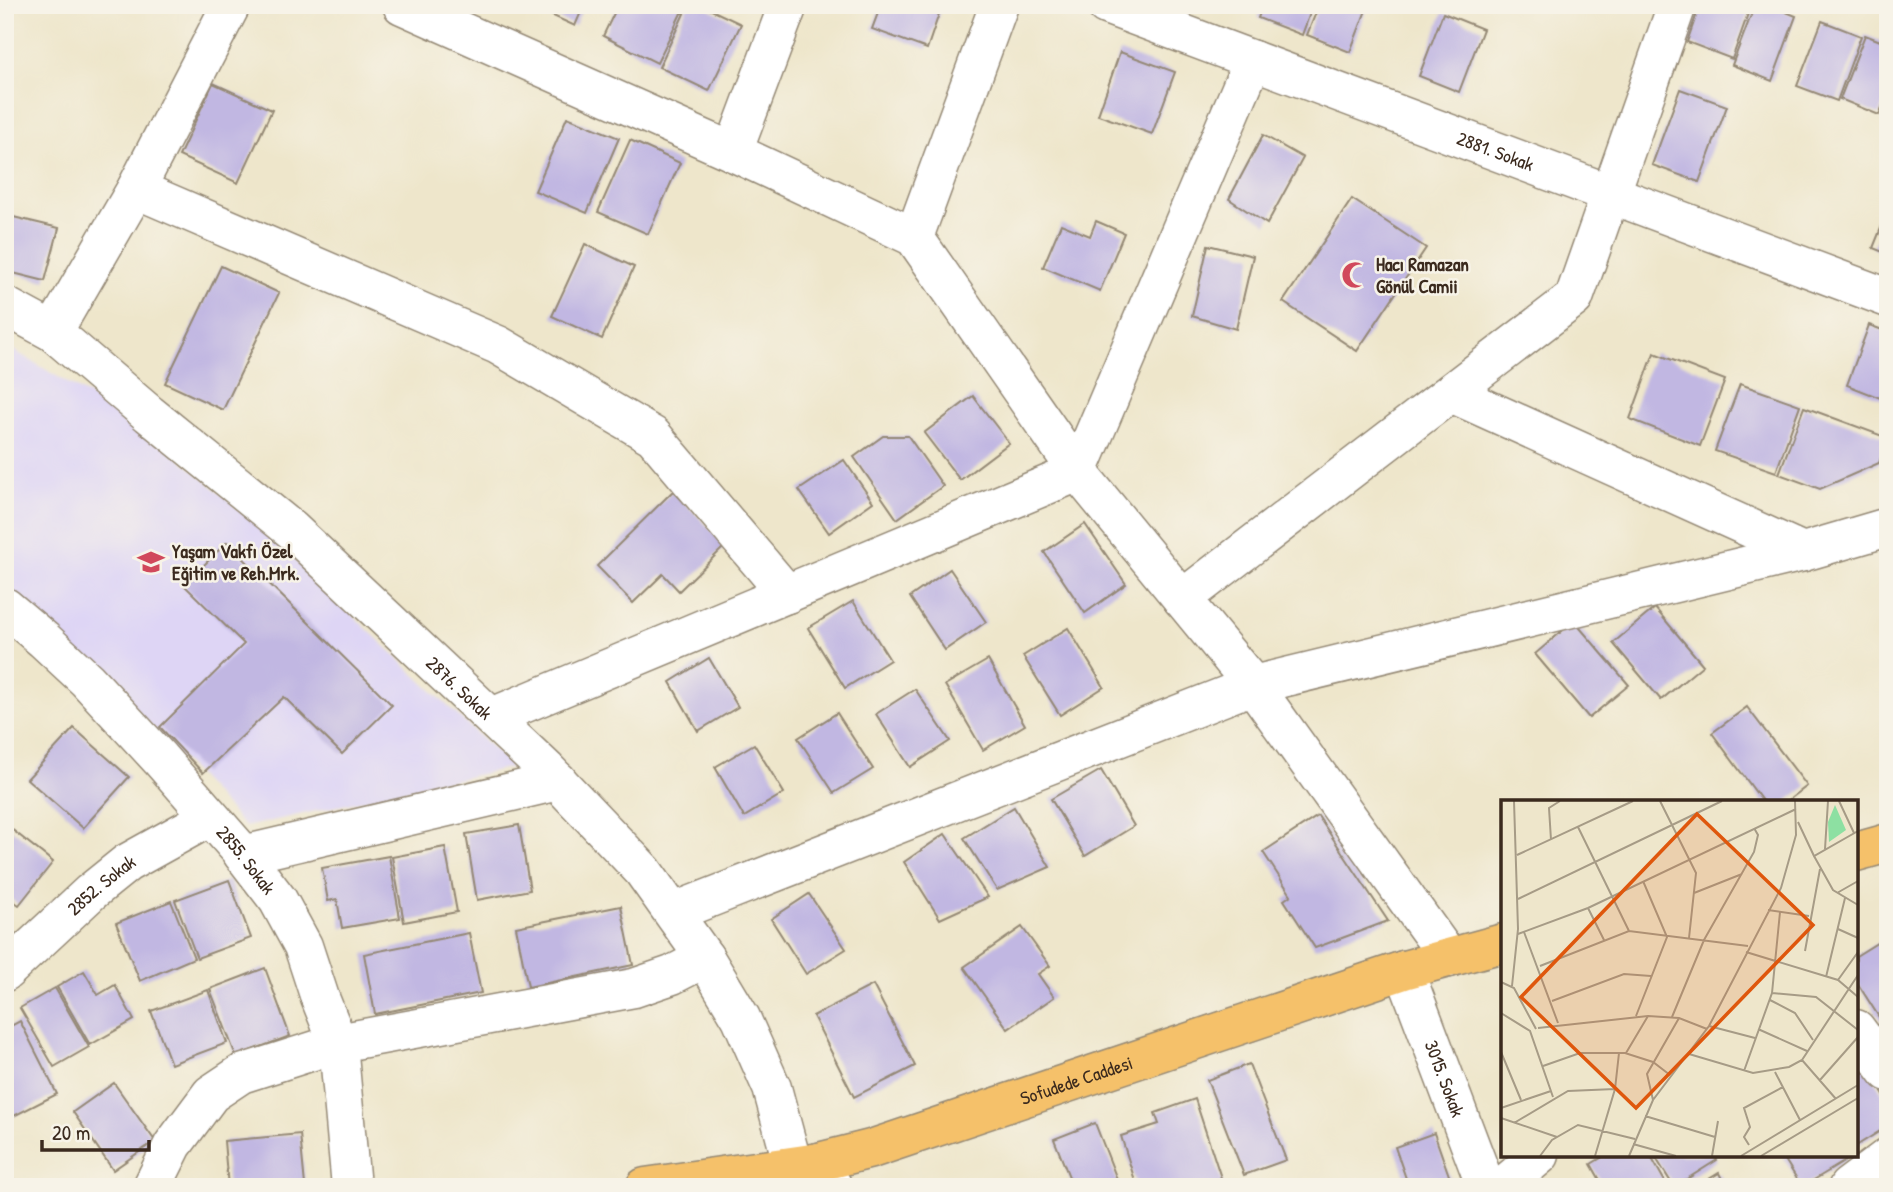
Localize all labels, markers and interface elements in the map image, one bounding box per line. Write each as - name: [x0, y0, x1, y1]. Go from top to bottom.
- street label: 2881. Sokak: [1453, 125, 1538, 177]
- place label: Hacı Ramazan Gönül Camii: [1376, 251, 1469, 299]
- mosque icon: Hacı Ramazan Gönül Camii: [1340, 260, 1370, 290]
- place label: Yaşam Vakfı Özel Eğitim ve Reh.Mrk.: [172, 538, 300, 587]
- school or university icon: Yaşam Vakfı Özel Eğitim ve Reh.Mrk.: [136, 547, 166, 577]
- street label: 2876. Sokak: [421, 650, 498, 725]
- inset map: [1501, 800, 1858, 1157]
- street label: 2855. Sokak: [211, 820, 282, 900]
- street label: 2852. Sokak: [61, 848, 140, 921]
- street label: 3015. Sokak: [1419, 1036, 1471, 1121]
- street label: Sofudede Caddesi: [1017, 1049, 1136, 1111]
- scale bar: [42, 1108, 149, 1152]
- text: 20 m: [52, 1118, 90, 1147]

